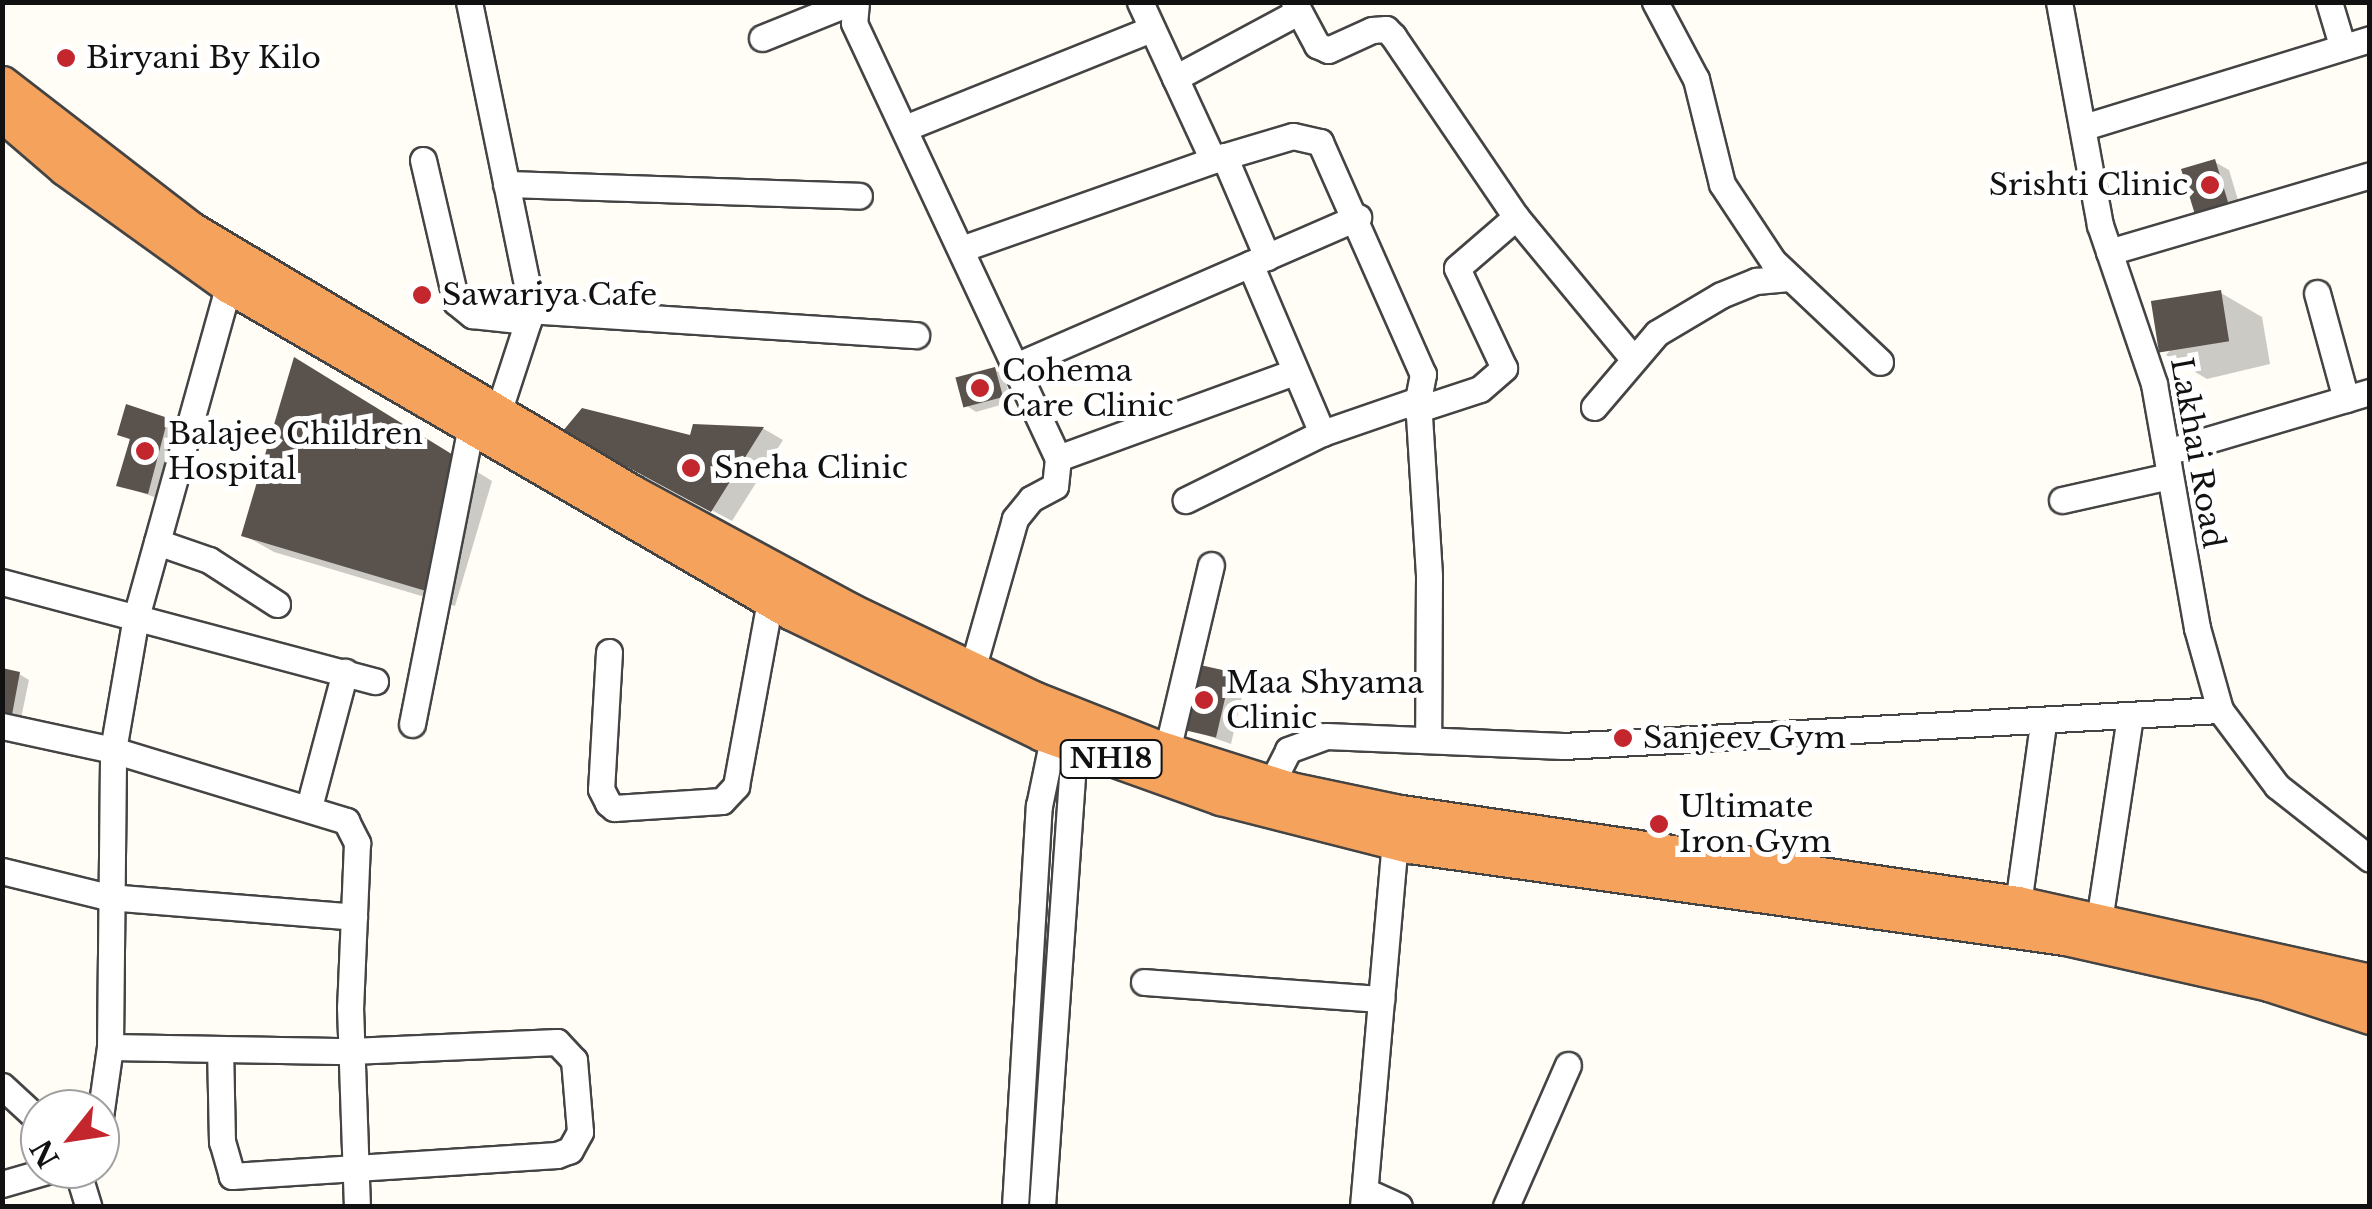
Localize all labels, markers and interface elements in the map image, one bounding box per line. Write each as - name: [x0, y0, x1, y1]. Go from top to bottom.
- place label: Biryani By Kilo: [86, 40, 322, 76]
- marker: Biryani By Kilo: [55, 47, 77, 69]
- place label: Srishti Clinic: [1989, 167, 2188, 203]
- marker: Srishti Clinic: [2197, 172, 2223, 198]
- place label: Sawariya Cafe: [442, 277, 658, 313]
- marker: Sawariya Cafe: [411, 284, 433, 306]
- place label: Cohema Care Clinic: [1002, 353, 1173, 424]
- street label: Lakhai Road: [2163, 355, 2231, 551]
- marker: Cohema Care Clinic: [967, 375, 993, 401]
- place label: Balajee Children Hospital: [168, 416, 423, 486]
- marker: Balajee Children Hospital: [132, 438, 158, 464]
- place label: Sneha Clinic: [714, 450, 908, 486]
- marker: Sneha Clinic: [678, 455, 704, 481]
- place label: Maa Shyama Clinic: [1226, 665, 1424, 736]
- marker: Maa Shyama Clinic: [1191, 687, 1217, 713]
- place label: Sanjeev Gym: [1643, 720, 1847, 756]
- marker: Sanjeev Gym: [1612, 727, 1634, 749]
- road number: NH18: [1058, 736, 1164, 782]
- place label: Ultimate Iron Gym: [1679, 789, 1831, 860]
- marker: Ultimate Iron Gym: [1648, 813, 1670, 835]
- north arrow: [20, 1089, 120, 1189]
- text: N: [24, 1133, 67, 1173]

